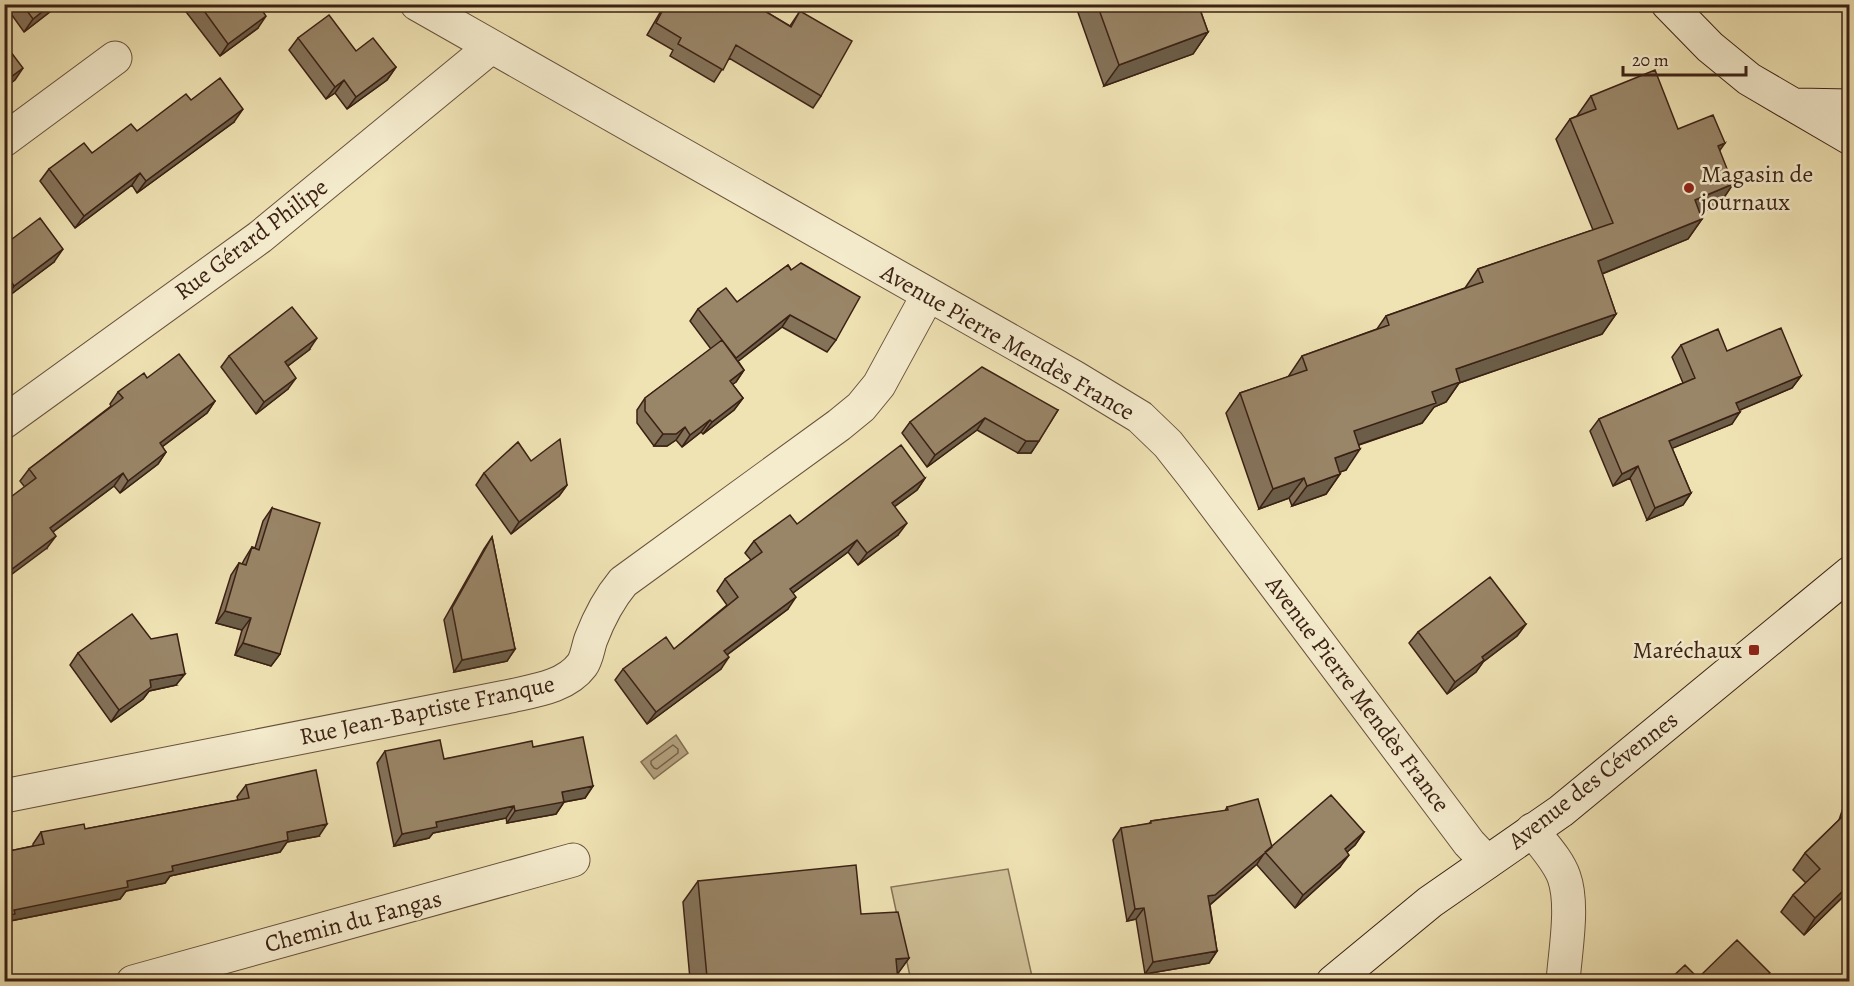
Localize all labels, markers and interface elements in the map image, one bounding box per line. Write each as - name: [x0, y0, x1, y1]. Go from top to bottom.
- scale bar: [1623, 39, 1746, 77]
- text: 20 m: [1632, 48, 1669, 72]
- place label: Magasin de journaux: [1701, 158, 1813, 218]
- street label: Rue Gérard Philipe: [168, 171, 334, 307]
- marker: Magasin de journaux: [1682, 181, 1696, 195]
- street label: Avenue Pierre Mendès France: [874, 256, 1141, 428]
- street label: Avenue Pierre Mendès France: [1258, 569, 1457, 819]
- place label: Maréchaux: [1632, 634, 1743, 666]
- marker: Maréchaux: [1747, 643, 1761, 657]
- street label: Rue Jean-Baptiste Franque: [297, 667, 557, 753]
- street label: Avenue des Cévennes: [1501, 704, 1685, 857]
- street label: Chemin du Fangas: [261, 882, 445, 960]

